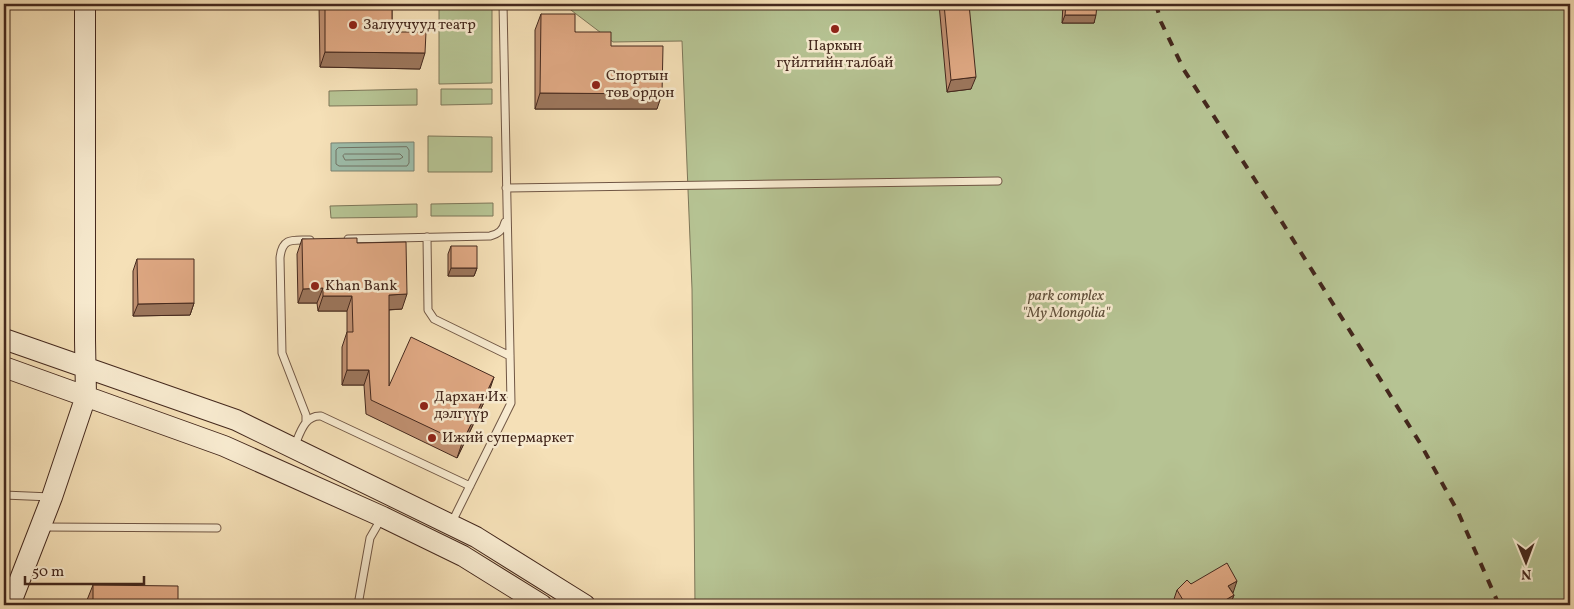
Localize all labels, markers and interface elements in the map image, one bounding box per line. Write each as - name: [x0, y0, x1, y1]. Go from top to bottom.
- place label: Залуучууд театр: [363, 15, 476, 36]
- marker: Залуучууд театр: [347, 19, 359, 31]
- marker: Паркын гүйлтийн талбай: [829, 23, 841, 35]
- place label: Паркын гүйлтийн талбай: [777, 36, 894, 74]
- place label: Спортын төв ордон: [606, 66, 674, 104]
- marker: Спортын төв ордон: [590, 79, 602, 91]
- place label: Khan Bank: [325, 276, 397, 297]
- marker: Khan Bank: [309, 280, 321, 292]
- park label: park complex "My Mongolia": [1022, 286, 1111, 324]
- place label: Дархан Их дэлгүүр: [434, 387, 507, 425]
- marker: Дархан Их дэлгүүр: [418, 400, 430, 412]
- place label: Ижий супермаркет: [442, 428, 574, 449]
- marker: Ижий супермаркет: [426, 432, 438, 444]
- north arrow: [1502, 536, 1552, 586]
- scale bar: [25, 554, 144, 586]
- text: 50 m: [32, 562, 64, 583]
- text: N: [1521, 564, 1531, 583]

